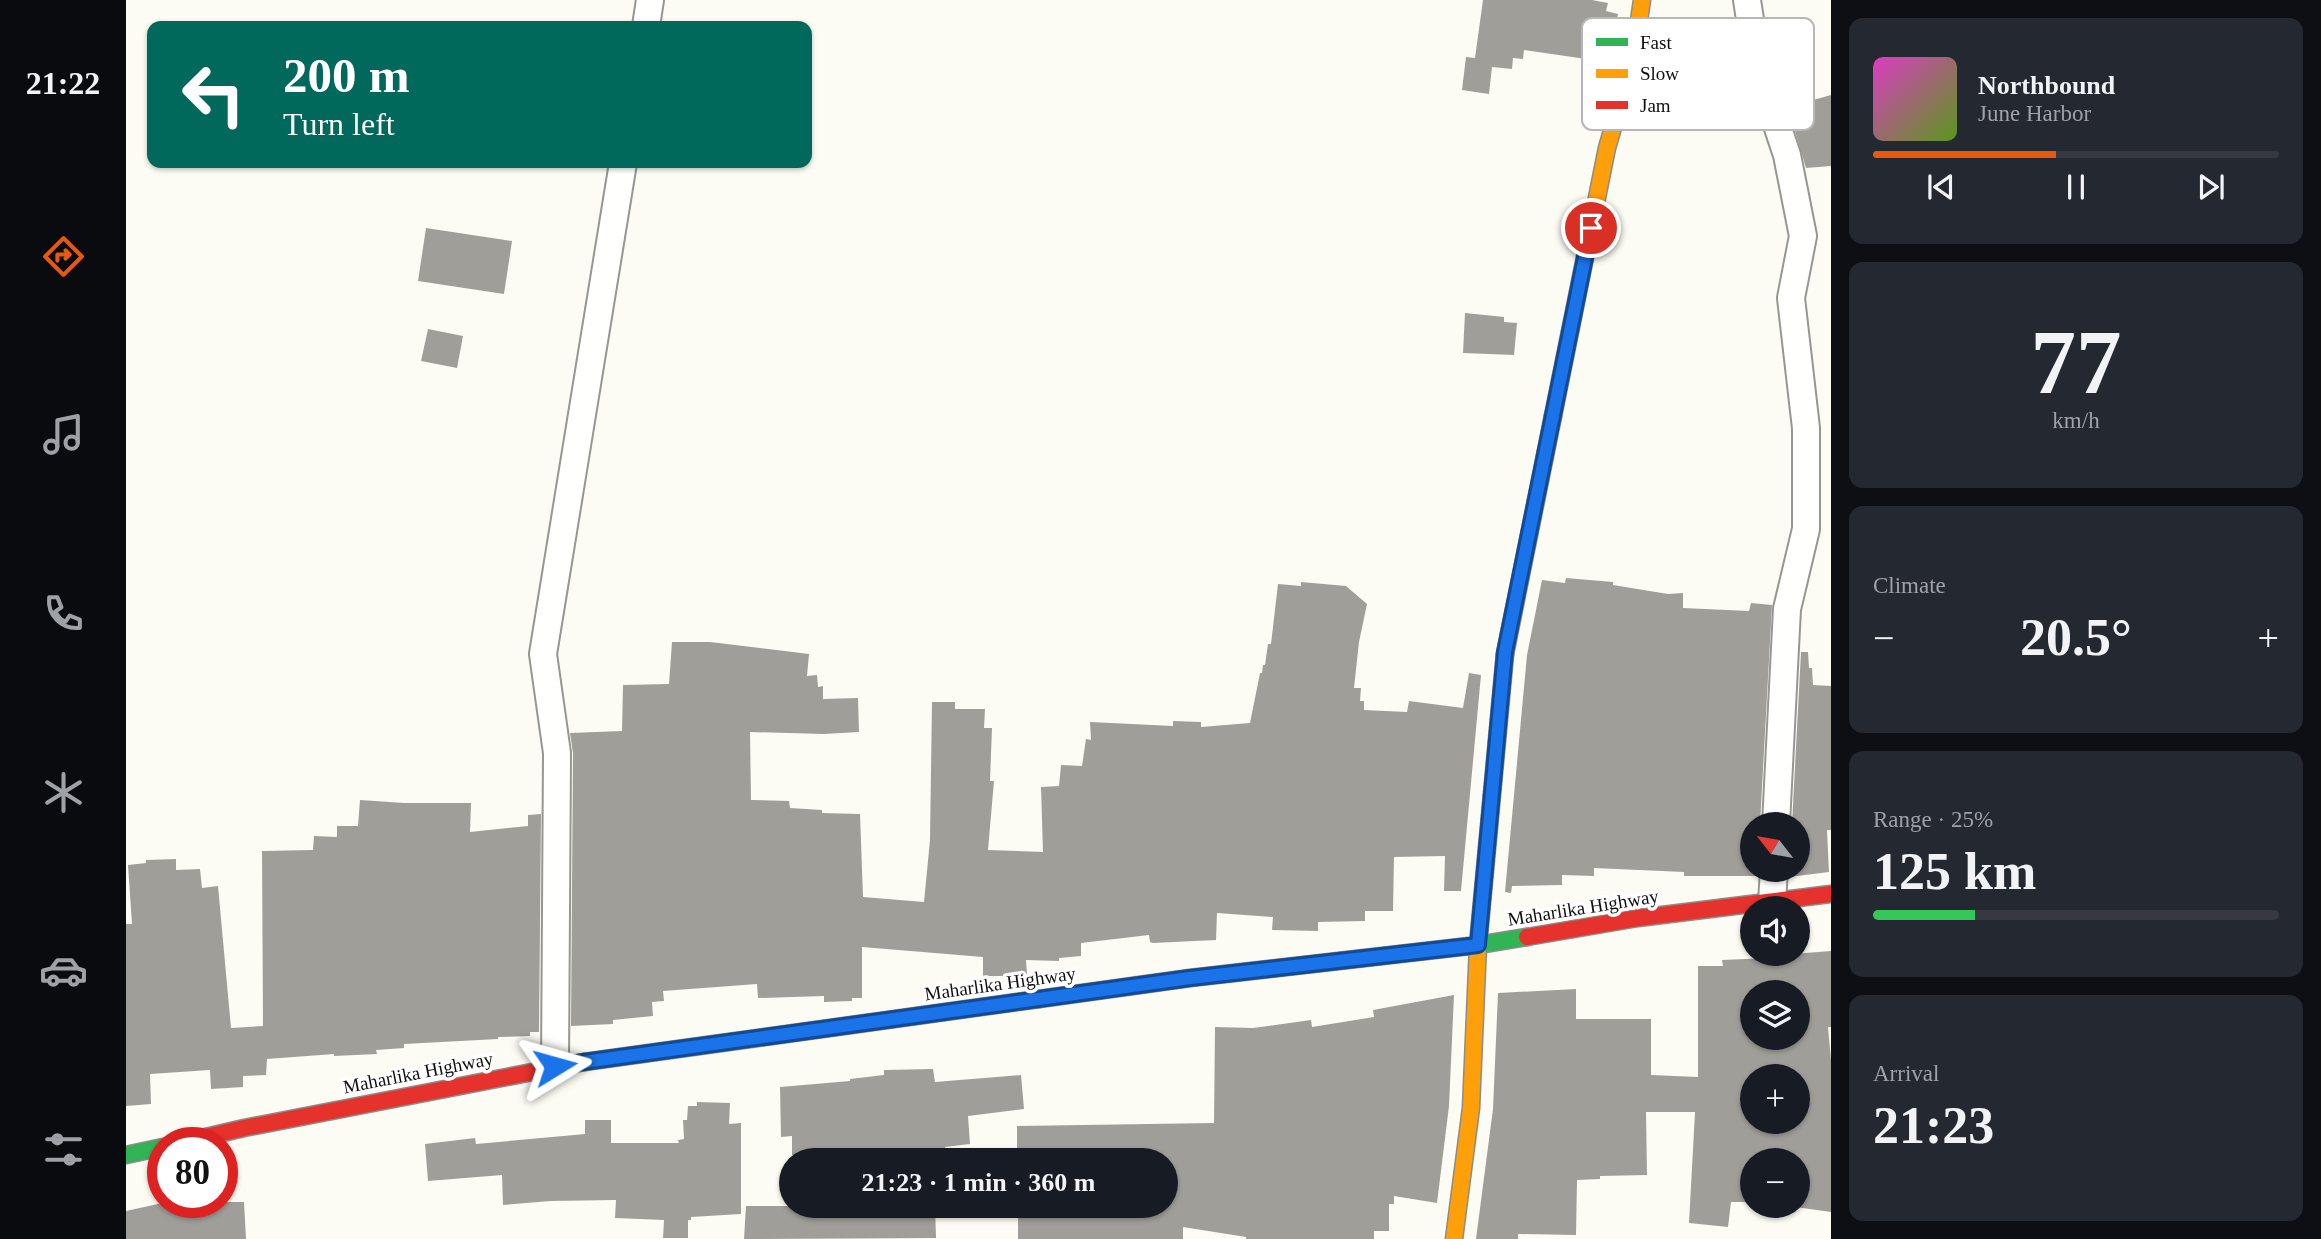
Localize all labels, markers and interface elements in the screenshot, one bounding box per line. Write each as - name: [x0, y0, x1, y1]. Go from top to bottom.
- legend: [1582, 18, 1814, 130]
- text: Fast: [1640, 32, 1672, 53]
- text: 200 m: [283, 48, 410, 103]
- icon: left: [168, 49, 259, 140]
- text: Slow: [1640, 63, 1679, 84]
- text: 21:22: [26, 65, 100, 101]
- text: Northbound: [1978, 71, 2115, 100]
- text: Jam: [1640, 95, 1671, 116]
- text: June Harbor: [1978, 101, 2091, 126]
- text: Turn left: [283, 106, 395, 142]
- icon: previous: [1922, 168, 1960, 206]
- icon: pause: [2057, 168, 2095, 206]
- icon: next: [2192, 168, 2230, 206]
- pin: [1561, 198, 1621, 258]
- icon: arrive: [1572, 209, 1610, 247]
- icon: directions: [39, 232, 88, 281]
- text: 77: [2031, 312, 2122, 413]
- text: km/h: [2052, 408, 2100, 433]
- icon: music: [39, 410, 88, 459]
- text: Climate: [1873, 573, 1946, 598]
- icon: phone: [39, 589, 88, 638]
- text: 20.5°: [2020, 609, 2132, 666]
- text: −: [1873, 617, 1894, 659]
- text: +: [2258, 617, 2279, 659]
- icon: climate: [39, 768, 88, 817]
- text: Range · 25%: [1873, 807, 1993, 832]
- north arrow: [1740, 812, 1810, 882]
- map controls: [1740, 812, 1810, 1218]
- text: 125 km: [1873, 843, 2036, 900]
- street label: Maharlika Highway: [1506, 885, 1661, 930]
- button: sound: [1740, 896, 1810, 966]
- icon: car: [39, 946, 88, 995]
- street label: Maharlika Highway: [923, 962, 1078, 1005]
- button: layers: [1740, 980, 1810, 1050]
- position arrow: [518, 1029, 592, 1103]
- street label: Maharlika Highway: [341, 1048, 495, 1097]
- text: Arrival: [1873, 1061, 1939, 1086]
- button: +: [1740, 1064, 1810, 1134]
- text: 21:23: [1873, 1097, 1994, 1154]
- icon: filters: [39, 1125, 88, 1174]
- speed limit sign: 80: [147, 1127, 238, 1218]
- button: −: [1740, 1148, 1810, 1218]
- text: 21:23 · 1 min · 360 m: [862, 1168, 1096, 1197]

